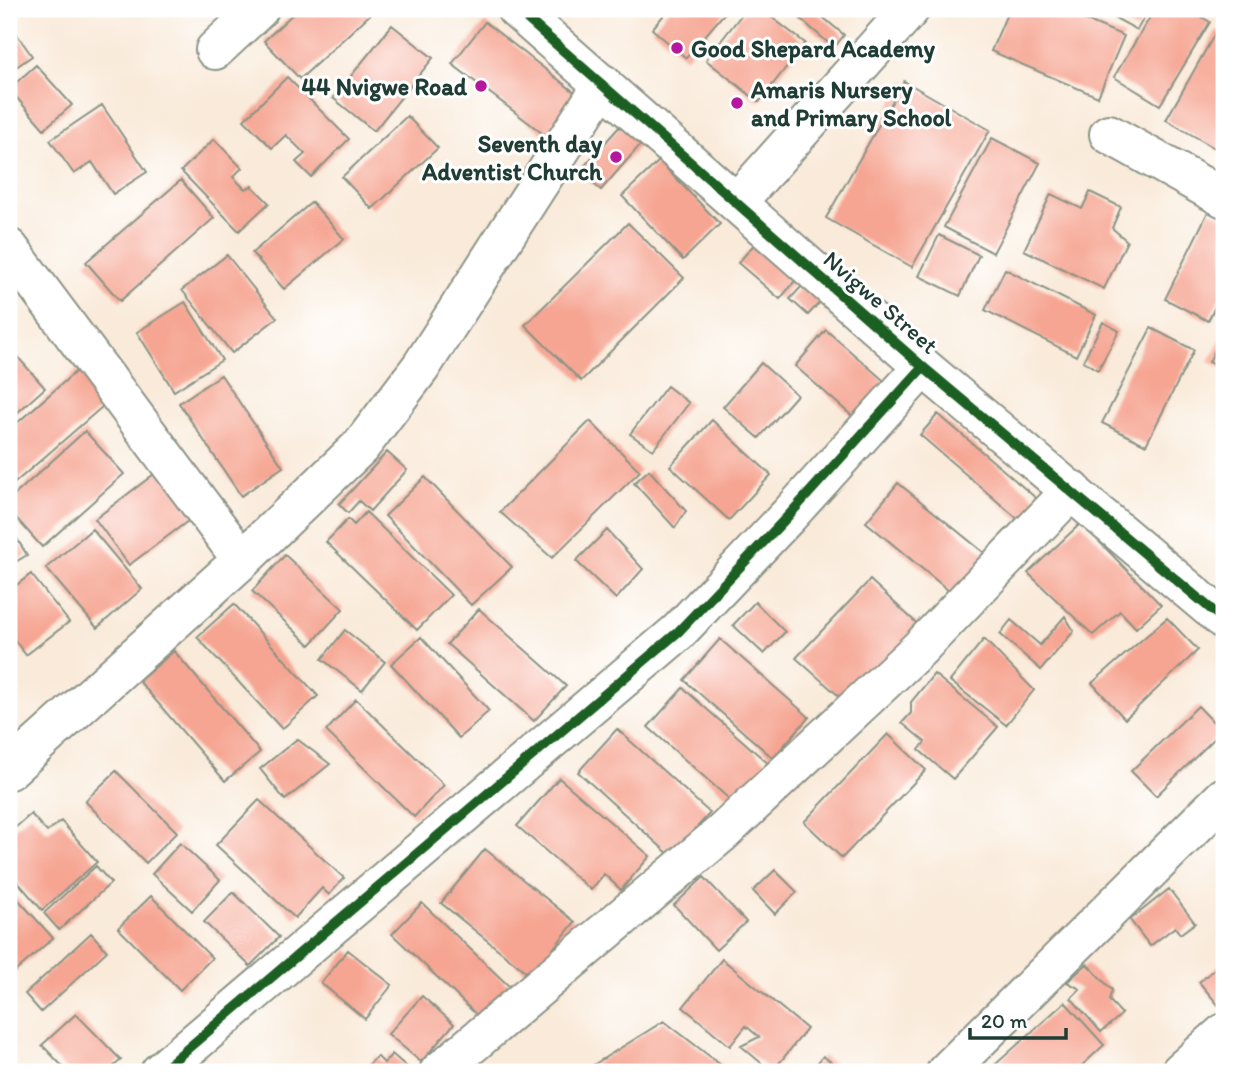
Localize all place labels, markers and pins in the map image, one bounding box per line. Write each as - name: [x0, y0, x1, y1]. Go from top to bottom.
- place label: Good Shepard Academy: [691, 34, 936, 64]
- marker: Good Shepard Academy: [669, 40, 685, 56]
- place label: 44 Nvigwe Road: [302, 72, 468, 102]
- place label: Amaris Nursery and Primary School: [750, 75, 952, 133]
- marker: 44 Nvigwe Road: [473, 78, 489, 94]
- marker: Amaris Nursery and Primary School: [729, 95, 745, 111]
- place label: Seventh day Adventist Church: [421, 129, 603, 186]
- marker: Seventh day Adventist Church: [608, 149, 624, 165]

